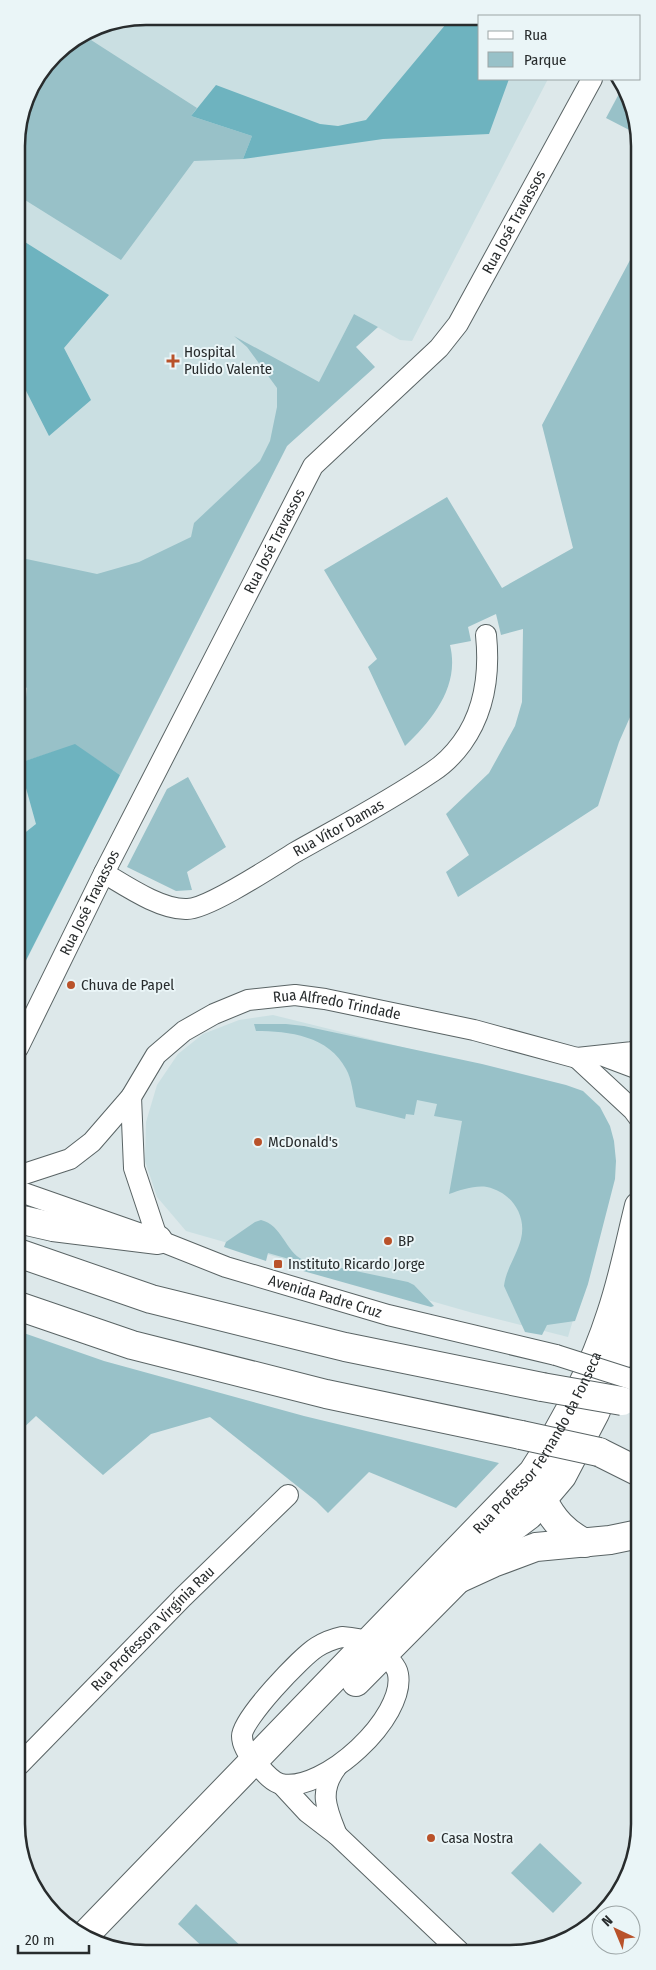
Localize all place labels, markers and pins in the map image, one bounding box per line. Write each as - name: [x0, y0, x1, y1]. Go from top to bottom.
- place label: Hospital Pulido Valente: [184, 343, 272, 378]
- marker: Hospital Pulido Valente: [166, 354, 180, 368]
- place label: Chuva de Papel: [81, 976, 174, 994]
- marker: Chuva de Papel: [65, 979, 77, 991]
- place label: McDonald's: [268, 1133, 338, 1151]
- marker: McDonald's: [252, 1136, 264, 1148]
- place label: BP: [398, 1232, 414, 1250]
- marker: BP: [382, 1235, 394, 1247]
- place label: Instituto Ricardo Jorge: [288, 1255, 425, 1273]
- marker: Instituto Ricardo Jorge: [272, 1258, 284, 1270]
- place label: Casa Nostra: [441, 1829, 513, 1847]
- marker: Casa Nostra: [425, 1832, 437, 1844]

